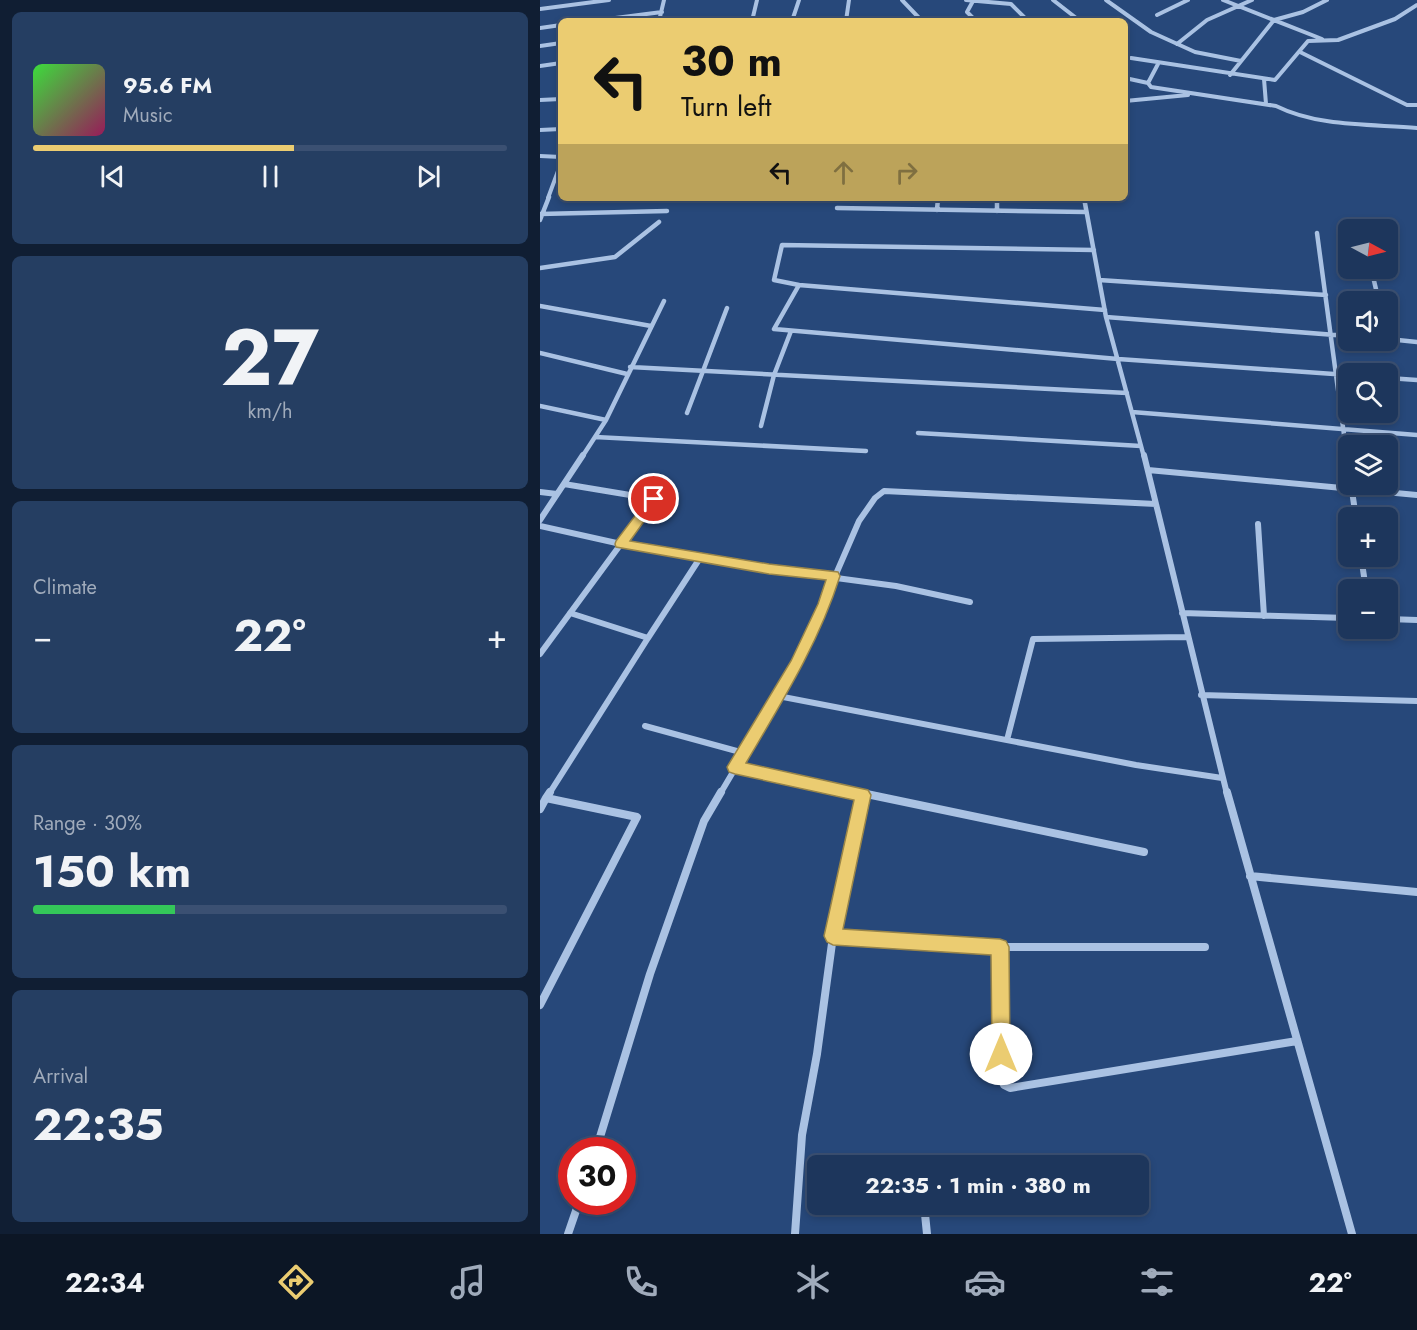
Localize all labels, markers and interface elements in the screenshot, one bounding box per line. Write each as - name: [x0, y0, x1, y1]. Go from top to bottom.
- text: 30 m: [681, 31, 782, 92]
- icon: left: [582, 42, 660, 120]
- text: 95.6 FM: [123, 69, 212, 101]
- text: Turn left: [681, 87, 771, 126]
- text: Music: [123, 101, 173, 130]
- icon: left: [764, 156, 797, 189]
- icon: ahead: [827, 156, 860, 189]
- icon: right: [890, 156, 923, 189]
- icon: previous: [96, 160, 129, 193]
- icon: pause: [254, 160, 287, 193]
- icon: next: [412, 160, 445, 193]
- north arrow: [1338, 219, 1398, 279]
- map controls: [1338, 219, 1398, 639]
- button: sound: [1338, 291, 1398, 351]
- text: 27: [221, 302, 319, 414]
- button: search: [1338, 363, 1398, 423]
- text: km/h: [247, 397, 293, 426]
- button: layers: [1338, 435, 1398, 495]
- pin: [628, 473, 679, 524]
- icon: arrive: [637, 482, 670, 515]
- button: +: [1338, 507, 1398, 567]
- text: Climate: [33, 573, 97, 602]
- button: −: [1338, 579, 1398, 639]
- text: 22°: [233, 603, 306, 668]
- text: −: [33, 613, 52, 660]
- text: +: [487, 613, 507, 660]
- text: Range · 30%: [33, 809, 142, 838]
- text: 150 km: [33, 839, 191, 904]
- position arrow: [969, 1022, 1033, 1086]
- text: Arrival: [33, 1062, 88, 1091]
- text: 22:35: [33, 1092, 164, 1157]
- speed limit sign: 30: [558, 1137, 636, 1215]
- text: 22:35 · 1 min · 380 m: [865, 1169, 1091, 1201]
- icon: directions: [275, 1261, 317, 1303]
- icon: music: [447, 1261, 489, 1303]
- icon: phone: [620, 1261, 662, 1303]
- icon: climate: [792, 1261, 834, 1303]
- icon: car: [964, 1261, 1006, 1303]
- icon: filters: [1136, 1261, 1178, 1303]
- text: 22:34: [65, 1263, 145, 1302]
- text: 22°: [1308, 1263, 1352, 1302]

